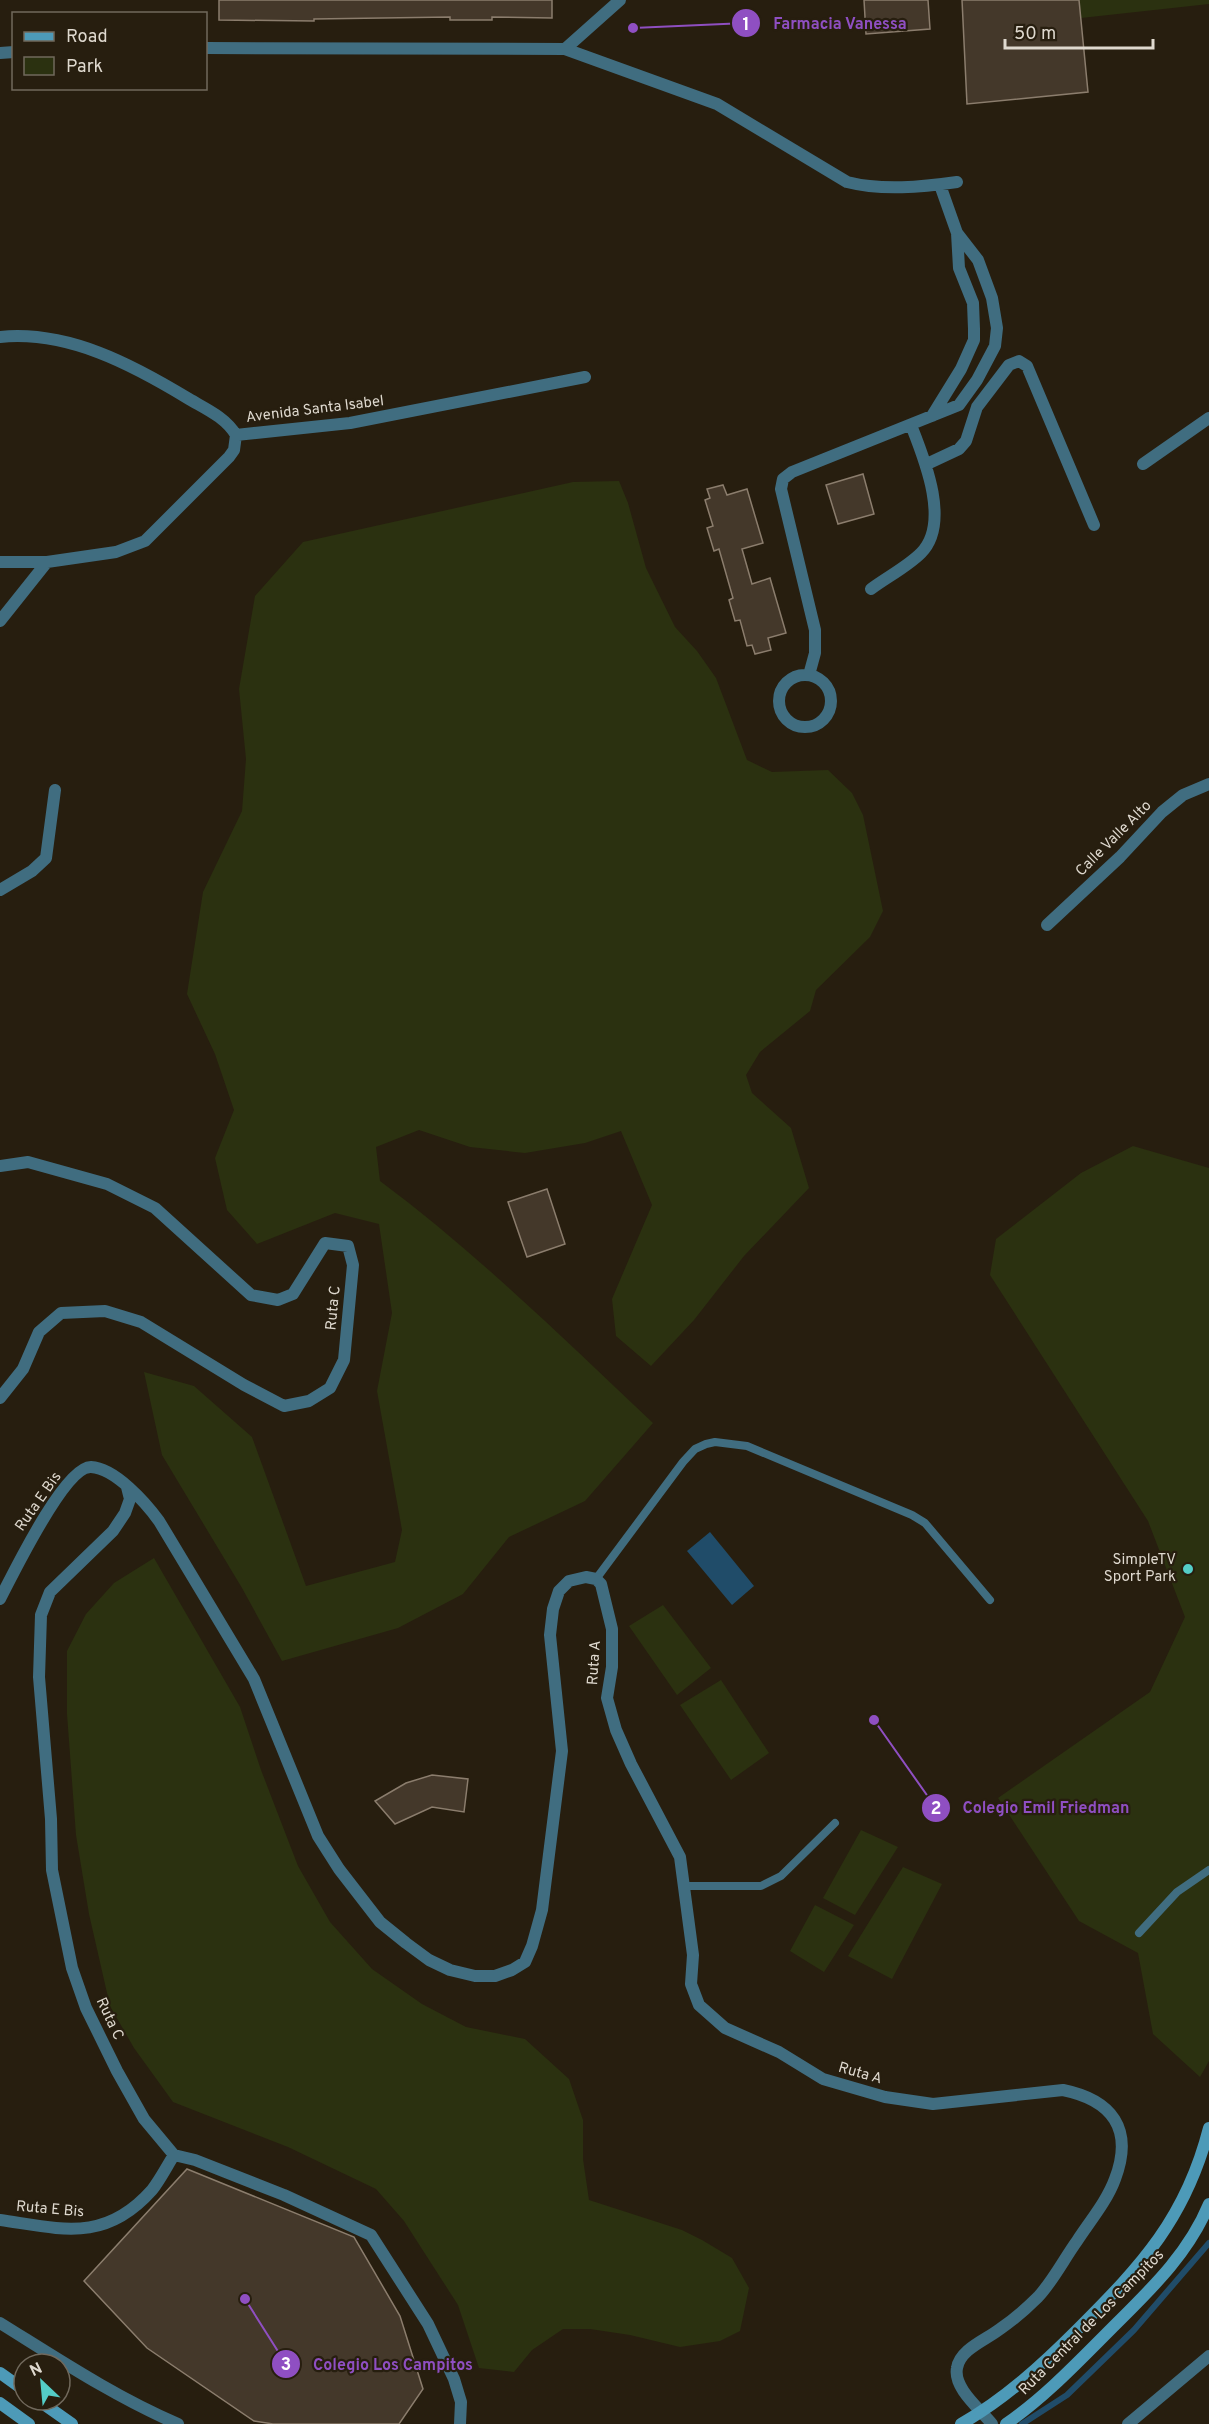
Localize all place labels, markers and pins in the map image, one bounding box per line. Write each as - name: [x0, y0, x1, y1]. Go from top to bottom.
- callout: Farmacia Vanessa: [731, 6, 918, 40]
- place label: SimpleTV Sport Park: [1104, 1551, 1176, 1587]
- marker: SimpleTV Sport Park: [1181, 1562, 1195, 1576]
- callout: Colegio Emil Friedman: [921, 1791, 1142, 1825]
- callout: Colegio Los Campitos: [271, 2347, 485, 2381]

